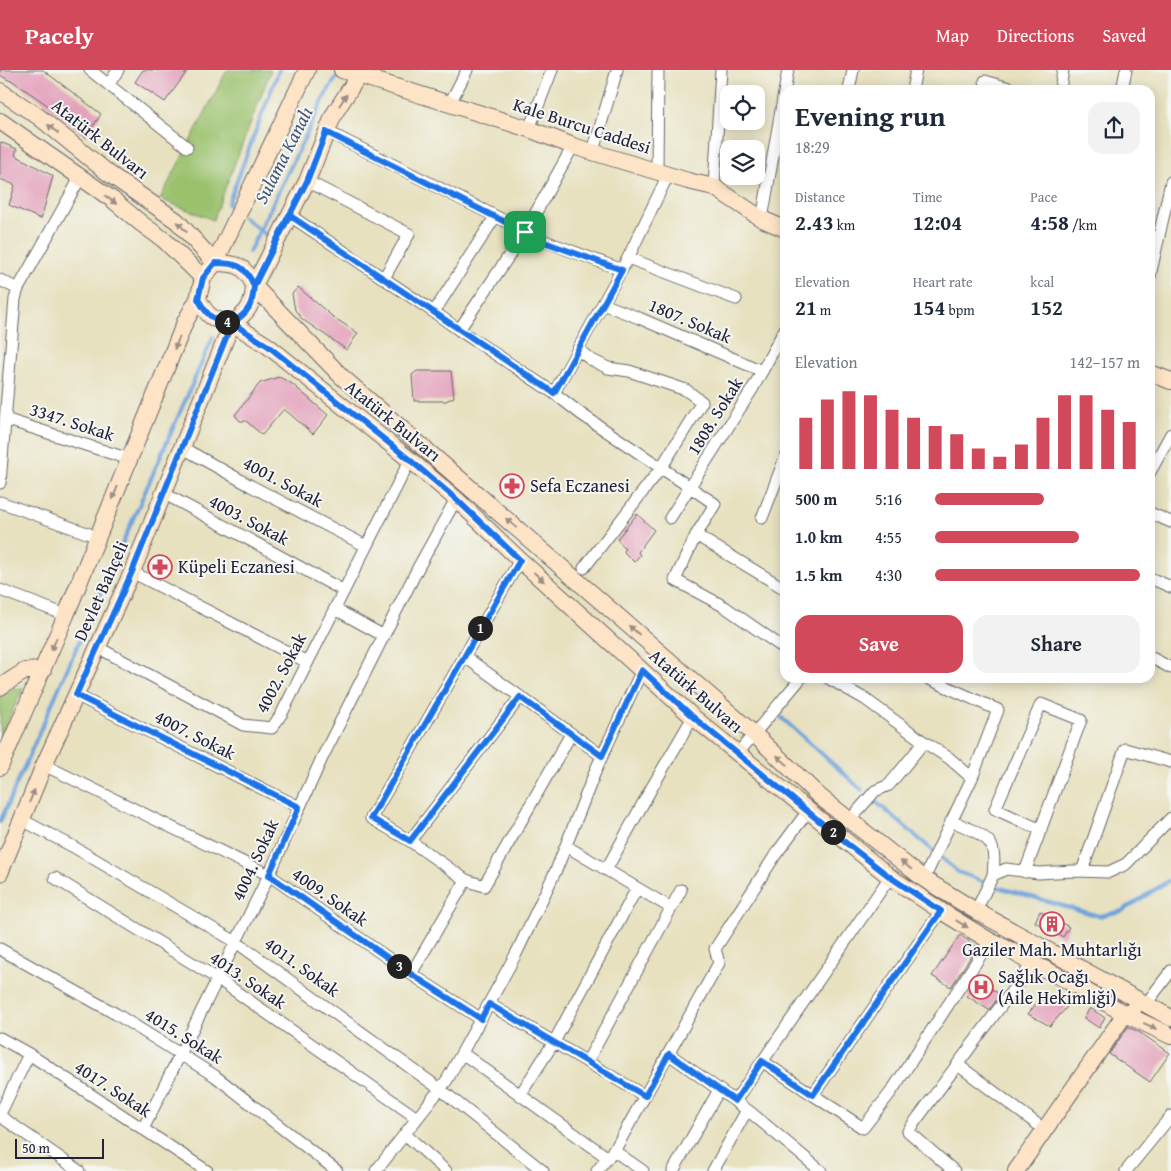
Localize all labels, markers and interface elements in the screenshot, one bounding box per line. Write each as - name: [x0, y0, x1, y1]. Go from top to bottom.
- text: Pacely: [25, 18, 94, 53]
- text: Map: [936, 22, 969, 49]
- text: Directions: [997, 22, 1074, 49]
- text: Saved: [1102, 22, 1146, 49]
- map controls: [720, 85, 765, 185]
- button: locate: [720, 85, 765, 130]
- street label: Kale Burcu Caddesi: [510, 91, 655, 161]
- street label: Atatürk Bulvarı: [46, 92, 155, 185]
- one-way arrow: [338, 94, 348, 107]
- text: Evening run: [795, 95, 946, 136]
- water label: Sulama Kanalı: [247, 102, 319, 208]
- button: share: [1088, 102, 1140, 154]
- one-way arrow: [47, 123, 60, 134]
- text: 18:29: [795, 135, 830, 159]
- button: layers: [720, 140, 765, 185]
- text: Distance: [795, 187, 845, 207]
- text: Time: [913, 187, 942, 207]
- text: Pace: [1030, 187, 1057, 207]
- one-way arrow: [104, 195, 118, 205]
- text: 2.43: [795, 207, 834, 238]
- text: 12:04: [913, 207, 962, 238]
- text: 4:58: [1030, 207, 1069, 238]
- pin: [504, 211, 546, 253]
- text: km: [834, 215, 855, 235]
- text: /km: [1069, 215, 1097, 235]
- icon: arrive: [511, 218, 539, 246]
- one-way arrow: [176, 222, 188, 234]
- text: Elevation: [795, 272, 850, 292]
- text: Heart rate: [913, 272, 973, 292]
- text: kcal: [1030, 272, 1054, 292]
- street label: 1807. Sokak: [645, 291, 737, 350]
- text: 21: [795, 292, 817, 323]
- text: 154: [913, 292, 945, 323]
- text: 152: [1030, 292, 1063, 323]
- text: m: [817, 300, 831, 320]
- text: bpm: [945, 300, 975, 320]
- pin: 4: [214, 310, 240, 334]
- text: 4: [224, 312, 231, 332]
- one-way arrow: [172, 336, 180, 350]
- text: Elevation: [795, 350, 858, 374]
- text: 142–157 m: [1070, 350, 1140, 374]
- street label: 1808. Sokak: [680, 371, 750, 460]
- street label: Atatürk Bulvarı: [339, 373, 447, 468]
- street label: 3347. Sokak: [26, 395, 119, 448]
- street label: 4001. Sokak: [238, 449, 329, 514]
- place label: Sefa Eczanesi: [530, 472, 630, 499]
- pharmacy icon: Sefa Eczanesi: [499, 473, 525, 499]
- one-way arrow: [111, 486, 119, 501]
- street label: 4003. Sokak: [204, 487, 295, 552]
- text: 500 m: [795, 487, 837, 511]
- text: 5:16: [875, 487, 902, 511]
- one-way arrow: [505, 518, 518, 529]
- text: 1.0 km: [795, 525, 842, 549]
- text: 4:55: [875, 525, 902, 549]
- street label: Devlet Bahçeli: [66, 536, 135, 645]
- place label: Küpeli Eczanesi: [178, 553, 295, 580]
- pharmacy icon: Küpeli Eczanesi: [147, 554, 173, 580]
- text: 1.5 km: [795, 563, 842, 587]
- text: 4:30: [875, 563, 902, 587]
- one-way arrow: [533, 571, 545, 583]
- button: Save: [795, 615, 963, 673]
- button: Share: [973, 615, 1140, 673]
- pin: 1: [468, 616, 492, 640]
- text: 1: [477, 618, 484, 638]
- one-way arrow: [628, 624, 640, 636]
- street label: 4002. Sokak: [248, 627, 313, 718]
- one-way arrow: [49, 637, 57, 651]
- street label: Atatürk Bulvarı: [643, 642, 749, 739]
- street label: 4007. Sokak: [150, 703, 241, 767]
- one-way arrow: [775, 755, 788, 766]
- one-way arrow: [29, 788, 36, 803]
- street label: 4004. Sokak: [224, 814, 286, 905]
- pin: 2: [820, 820, 846, 844]
- text: 2: [830, 822, 837, 842]
- street label: 4009. Sokak: [287, 860, 375, 933]
- one-way arrow: [900, 860, 913, 871]
- building icon: Gaziler Mah. Muhtarlığı: [1039, 911, 1065, 937]
- one-way arrow: [955, 919, 968, 928]
- street label: 4011. Sokak: [259, 930, 346, 1004]
- place label: Gaziler Mah. Muhtarlığı: [962, 936, 1142, 963]
- street label: 4013. Sokak: [204, 944, 293, 1016]
- pin: 3: [386, 954, 412, 978]
- text: 3: [396, 956, 403, 976]
- place label: Sağlık Ocağı (Aile Hekimliği): [998, 963, 1116, 1011]
- hospital icon: Sağlık Ocağı (Aile Hekimliği): [968, 974, 994, 1000]
- street label: 4015. Sokak: [140, 1001, 229, 1071]
- one-way arrow: [1143, 1022, 1158, 1030]
- street label: 4017. Sokak: [69, 1053, 158, 1124]
- scale bar: [15, 1136, 104, 1159]
- text: 50 m: [22, 1138, 50, 1158]

